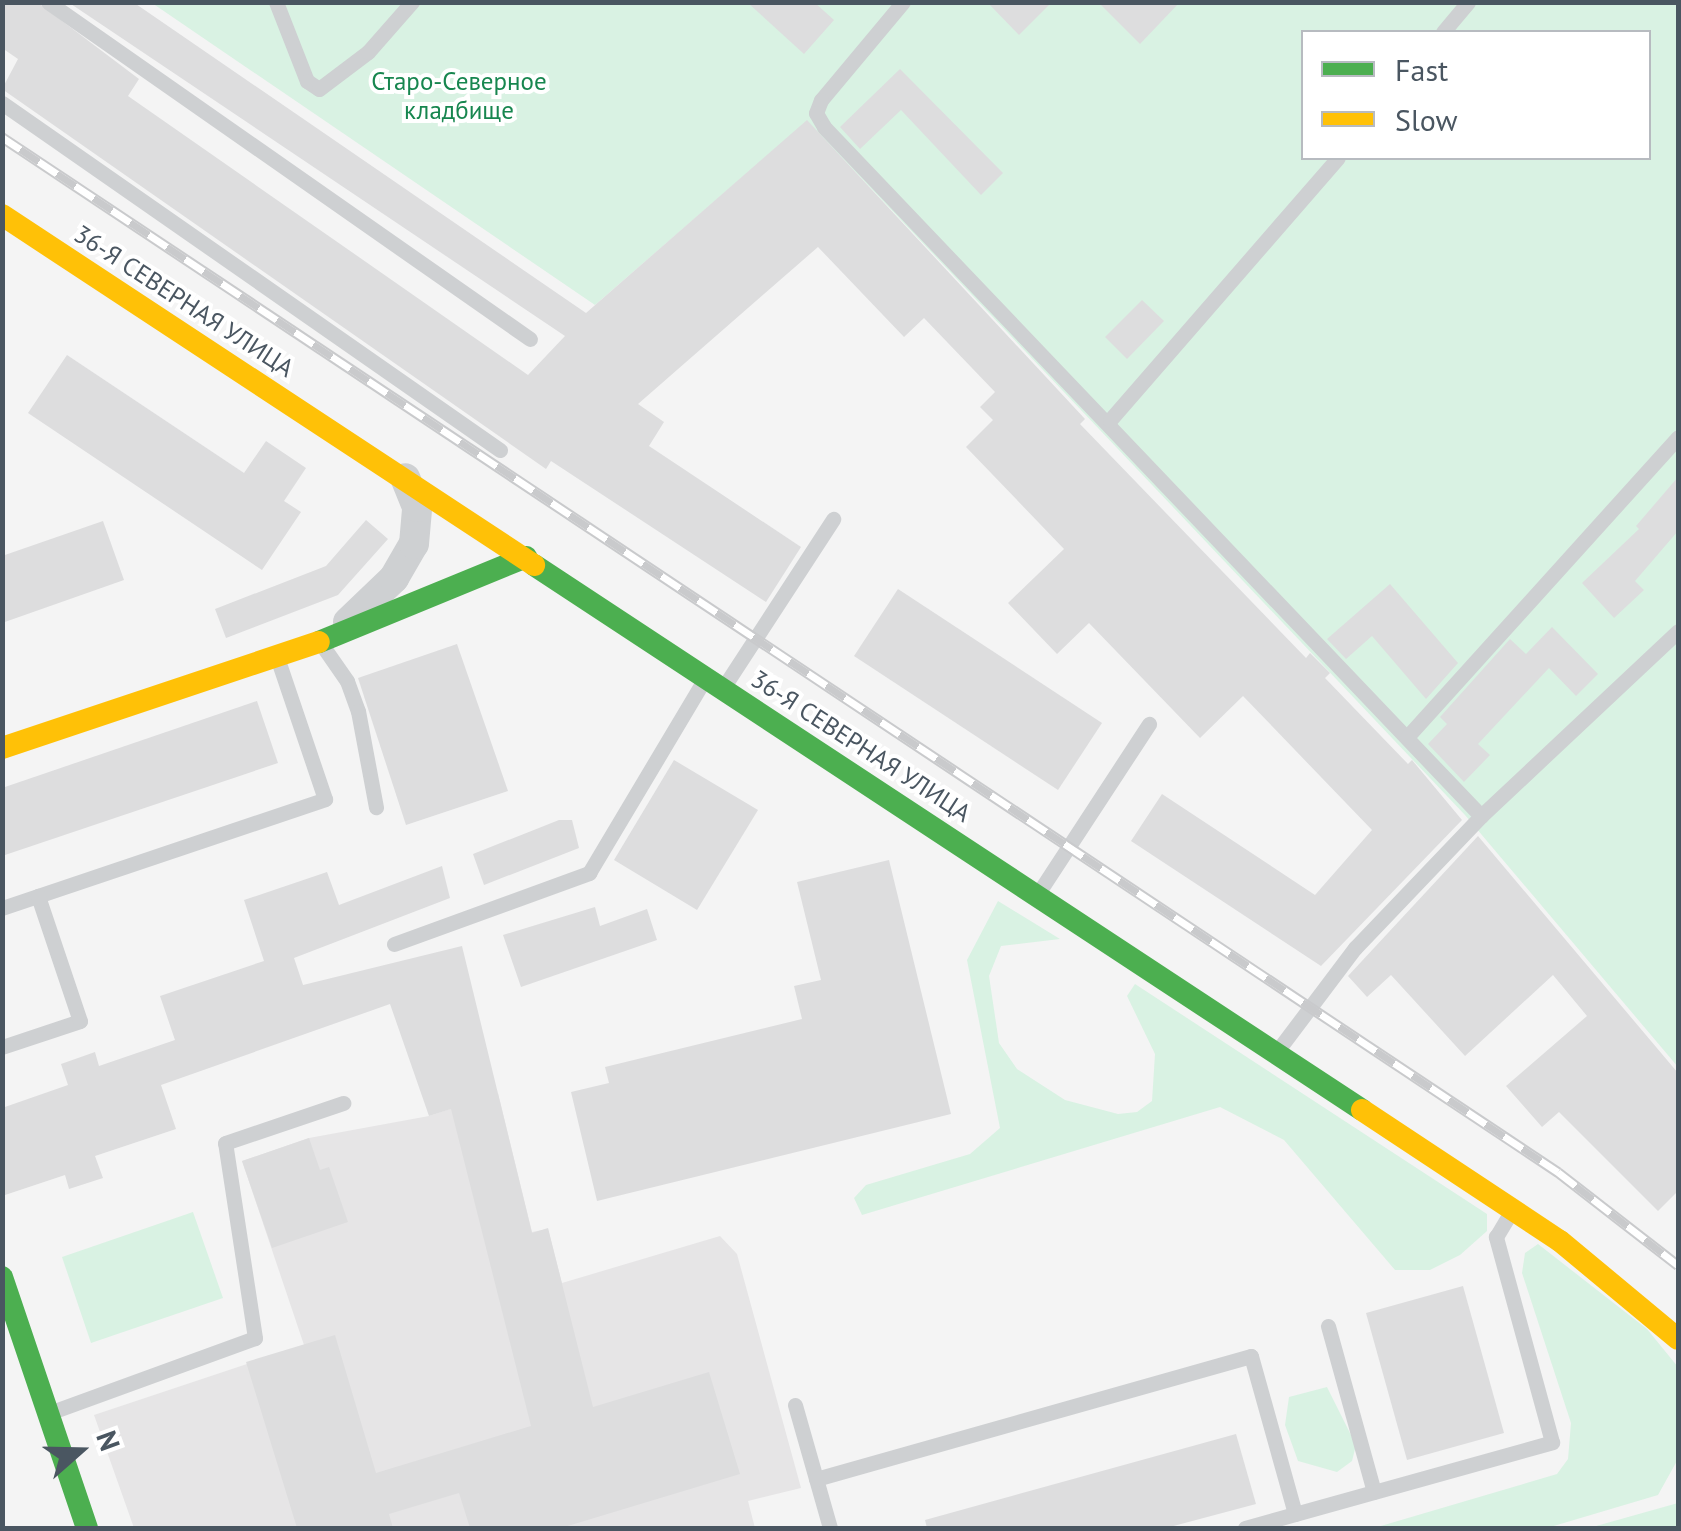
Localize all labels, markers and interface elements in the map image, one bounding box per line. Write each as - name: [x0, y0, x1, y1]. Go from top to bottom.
- legend: [1301, 30, 1651, 160]
- text: Fast: [1395, 50, 1448, 89]
- park label: Старо-Северное кладбище: [371, 67, 547, 126]
- text: Slow: [1395, 100, 1458, 139]
- street label: 36-Я СЕВЕРНАЯ УЛИЦА: [68, 219, 300, 383]
- street label: 36-Я СЕВЕРНАЯ УЛИЦА: [745, 664, 977, 828]
- north arrow: [30, 1401, 130, 1501]
- text: N: [88, 1426, 129, 1456]

